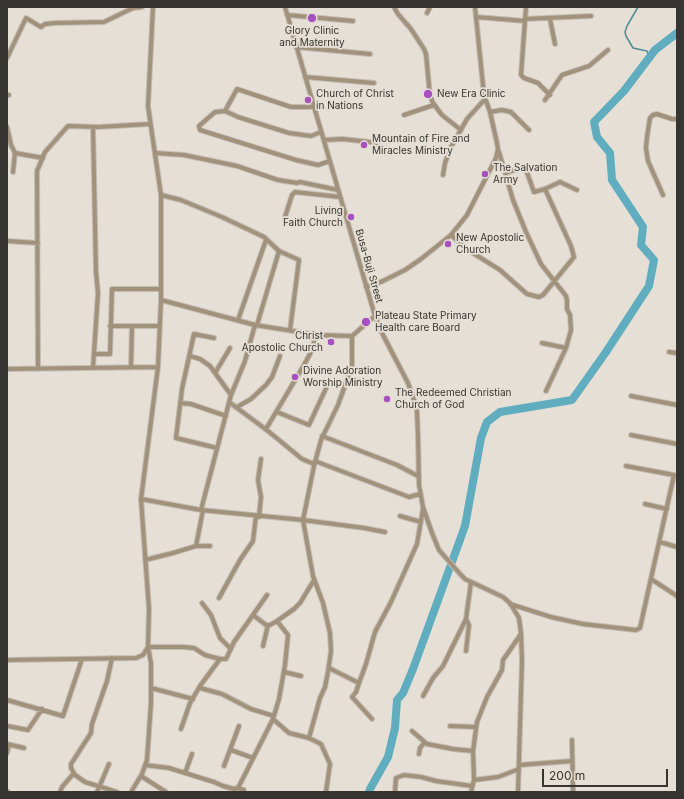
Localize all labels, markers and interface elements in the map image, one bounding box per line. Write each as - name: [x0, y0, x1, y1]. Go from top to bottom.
- marker: Glory Clinic and Maternity: [306, 12, 318, 24]
- place label: Glory Clinic and Maternity: [279, 25, 345, 48]
- place label: Church of Christ in Nations: [316, 88, 394, 112]
- marker: New Era Clinic: [422, 88, 434, 100]
- place label: New Era Clinic: [437, 88, 506, 100]
- marker: Church of Christ in Nations: [303, 95, 313, 105]
- place label: Mountain of Fire and Miracles Ministry: [372, 133, 470, 156]
- marker: Mountain of Fire and Miracles Ministry: [359, 140, 369, 150]
- place label: The Salvation Army: [493, 162, 557, 186]
- marker: The Salvation Army: [480, 169, 490, 179]
- place label: Living Faith Church: [283, 205, 343, 228]
- marker: Living Faith Church: [346, 212, 356, 222]
- street label: Busa-Buji Street: [353, 228, 385, 304]
- place label: New Apostolic Church: [456, 232, 524, 256]
- marker: New Apostolic Church: [443, 239, 453, 249]
- place label: Plateau State Primary Health care Board: [375, 310, 477, 334]
- marker: Plateau State Primary Health care Board: [360, 316, 372, 328]
- place label: Christ Apostolic Church: [242, 330, 323, 354]
- marker: Christ Apostolic Church: [326, 337, 336, 347]
- place label: Divine Adoration Worship Ministry: [303, 365, 383, 388]
- marker: Divine Adoration Worship Ministry: [290, 372, 300, 382]
- place label: The Redeemed Christian Church of God: [395, 387, 511, 410]
- marker: The Redeemed Christian Church of God: [382, 394, 392, 404]
- scale bar: [544, 761, 670, 787]
- text: 200 m: [549, 768, 585, 783]

